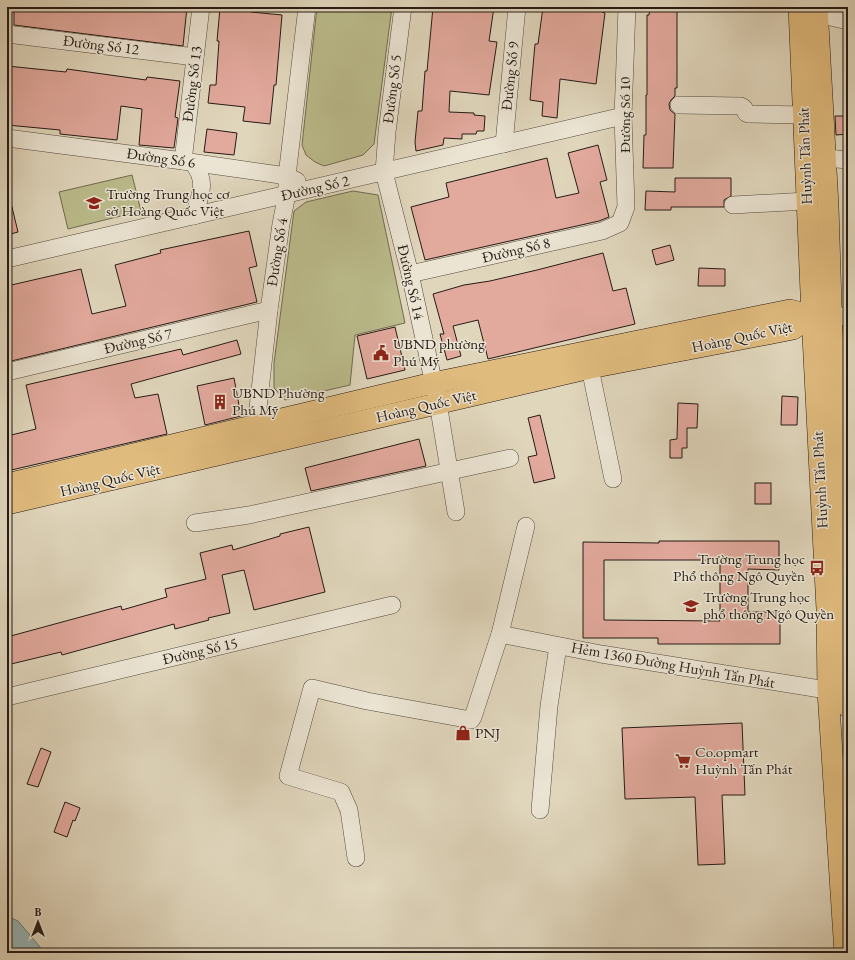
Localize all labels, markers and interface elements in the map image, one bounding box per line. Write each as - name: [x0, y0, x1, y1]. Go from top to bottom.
- street label: Đường Số 12: [62, 30, 141, 59]
- street label: Đường Số 9: [496, 40, 523, 111]
- street label: Đường Số 13: [177, 45, 206, 123]
- street label: Đường Số 5: [378, 53, 405, 125]
- street label: Đường Số 10: [615, 77, 634, 153]
- street label: Huỳnh Tấn Phát: [793, 107, 816, 205]
- street label: Đường Số 6: [125, 143, 197, 172]
- street label: Đường Số 2: [279, 170, 352, 205]
- place label: Trường Trung học cơ sở Hoàng Quốc Việt: [106, 184, 230, 220]
- school or university icon: Trường Trung học cơ sở Hoàng Quốc Việt: [85, 194, 103, 212]
- street label: Đường Số 4: [262, 215, 291, 288]
- street label: Đường Số 8: [480, 232, 552, 267]
- street label: Đường Số 14: [394, 242, 430, 322]
- street label: Hoàng Quốc Việt: [690, 316, 794, 356]
- street label: Đường Số 7: [102, 323, 175, 358]
- place label: UBND phường Phú Mỹ: [393, 334, 485, 370]
- public building icon: UBND phường Phú Mỹ: [372, 344, 390, 362]
- place label: UBND Phường Phú Mỹ: [232, 383, 325, 419]
- street label: Hoàng Quốc Việt: [374, 385, 478, 426]
- building icon: UBND Phường Phú Mỹ: [211, 393, 229, 411]
- street label: Huỳnh Tấn Phát: [807, 431, 832, 529]
- street label: Hoàng Quốc Việt: [58, 459, 162, 500]
- place label: Trường Trung học Phổ thông Ngô Quyền: [673, 549, 805, 585]
- bus stop icon: Trường Trung học Phổ thông Ngô Quyền: [808, 559, 826, 577]
- place label: Trường Trung học phổ thông Ngô Quyền: [703, 587, 834, 623]
- school or university icon: Trường Trung học phổ thông Ngô Quyền: [682, 597, 700, 615]
- street label: Đường Số 15: [160, 633, 239, 668]
- street label: Hẻm 1360 Đường Huỳnh Tấn Phát: [570, 637, 777, 692]
- place label: PNJ: [475, 723, 500, 742]
- shop icon: PNJ: [454, 724, 472, 742]
- place label: Co.opmart Huỳnh Tấn Phát: [695, 742, 793, 778]
- supermarket icon: Co.opmart Huỳnh Tấn Phát: [674, 752, 692, 770]
- north arrow: [18, 902, 58, 942]
- text: B: [35, 905, 42, 919]

